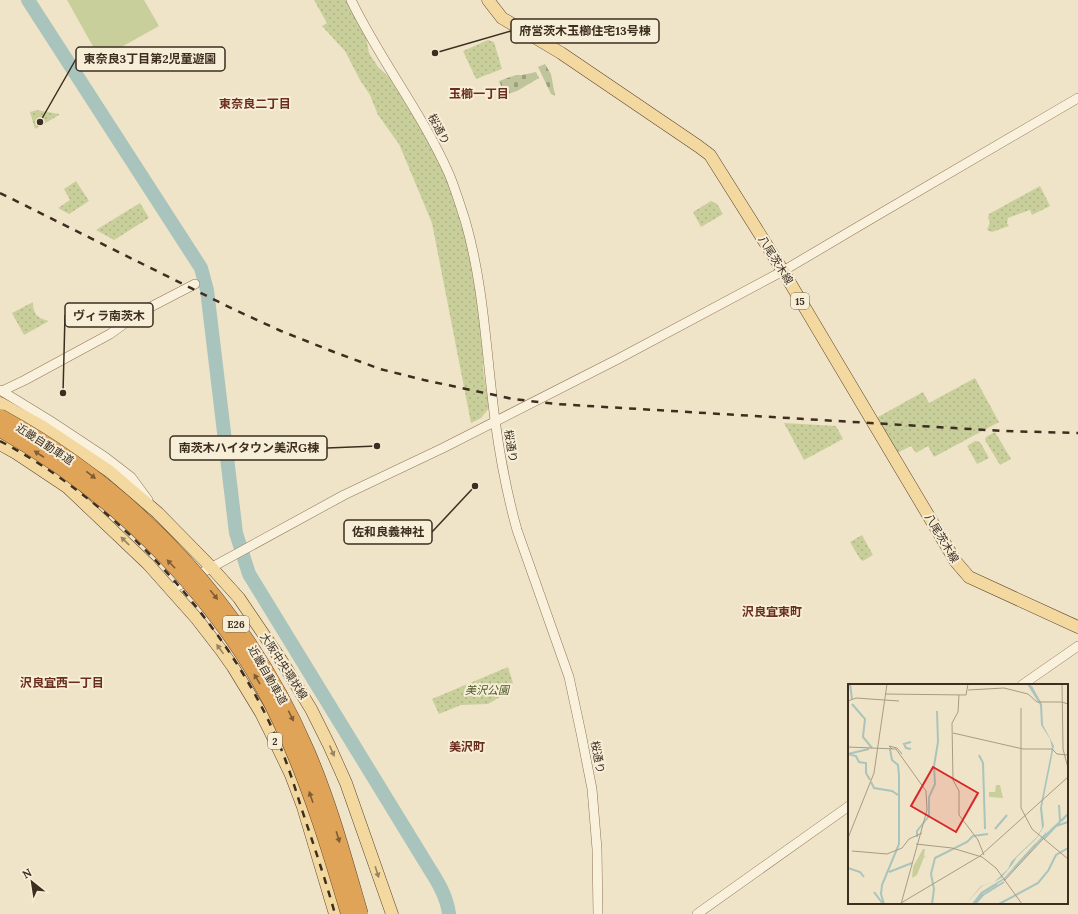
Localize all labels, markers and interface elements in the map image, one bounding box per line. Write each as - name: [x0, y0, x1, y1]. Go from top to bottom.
- callout: 府営茨木玉櫛住宅13号棟: [511, 19, 659, 43]
- text: 府営茨木玉櫛住宅13号棟: [519, 23, 651, 38]
- callout: 東奈良3丁目第2児童遊園: [76, 47, 225, 71]
- text: 東奈良3丁目第2児童遊園: [83, 51, 217, 66]
- district label: 玉櫛一丁目: [449, 86, 509, 101]
- district label: 東奈良二丁目: [219, 96, 291, 111]
- street label: 桜通り: [425, 111, 453, 147]
- street label: 八尾茨木線: [755, 233, 797, 287]
- road number: 15: [791, 293, 809, 309]
- callout: ヴィラ南茨木: [65, 303, 153, 327]
- text: ヴィラ南茨木: [73, 308, 145, 323]
- street label: 近畿自動車道: [14, 420, 76, 468]
- street label: 桜通り: [502, 429, 520, 463]
- callout: 南茨木ハイタウン美沢G棟: [170, 436, 327, 460]
- text: 南茨木ハイタウン美沢G棟: [179, 440, 319, 455]
- one-way arrow: [34, 450, 44, 458]
- one-way arrow: [86, 471, 97, 480]
- street label: 八尾茨木線: [922, 511, 962, 565]
- callout: 佐和良義神社: [344, 520, 432, 544]
- text: 佐和良義神社: [352, 524, 424, 539]
- one-way arrow: [120, 537, 130, 546]
- one-way arrow: [166, 559, 175, 569]
- one-way arrow: [210, 590, 218, 601]
- district label: 沢良宜東町: [742, 604, 802, 619]
- road number: E26: [223, 616, 249, 632]
- street label: 大阪中央環状線: [257, 630, 311, 702]
- one-way arrow: [216, 643, 224, 654]
- street label: 近畿自動車道: [245, 643, 291, 707]
- one-way arrow: [253, 673, 260, 685]
- district label: 沢良宜西一丁目: [20, 675, 104, 690]
- park label: 美沢公園: [465, 683, 511, 697]
- inset map: [848, 684, 1068, 904]
- one-way arrow: [288, 711, 294, 722]
- road number: 2: [268, 733, 282, 749]
- district label: 美沢町: [449, 739, 485, 754]
- street label: 桜通り: [588, 739, 608, 775]
- one-way arrow: [329, 746, 335, 757]
- one-way arrow: [308, 790, 314, 802]
- one-way arrow: [335, 832, 341, 844]
- north arrow: [12, 862, 52, 902]
- text: N: [20, 865, 35, 882]
- one-way arrow: [374, 867, 380, 879]

